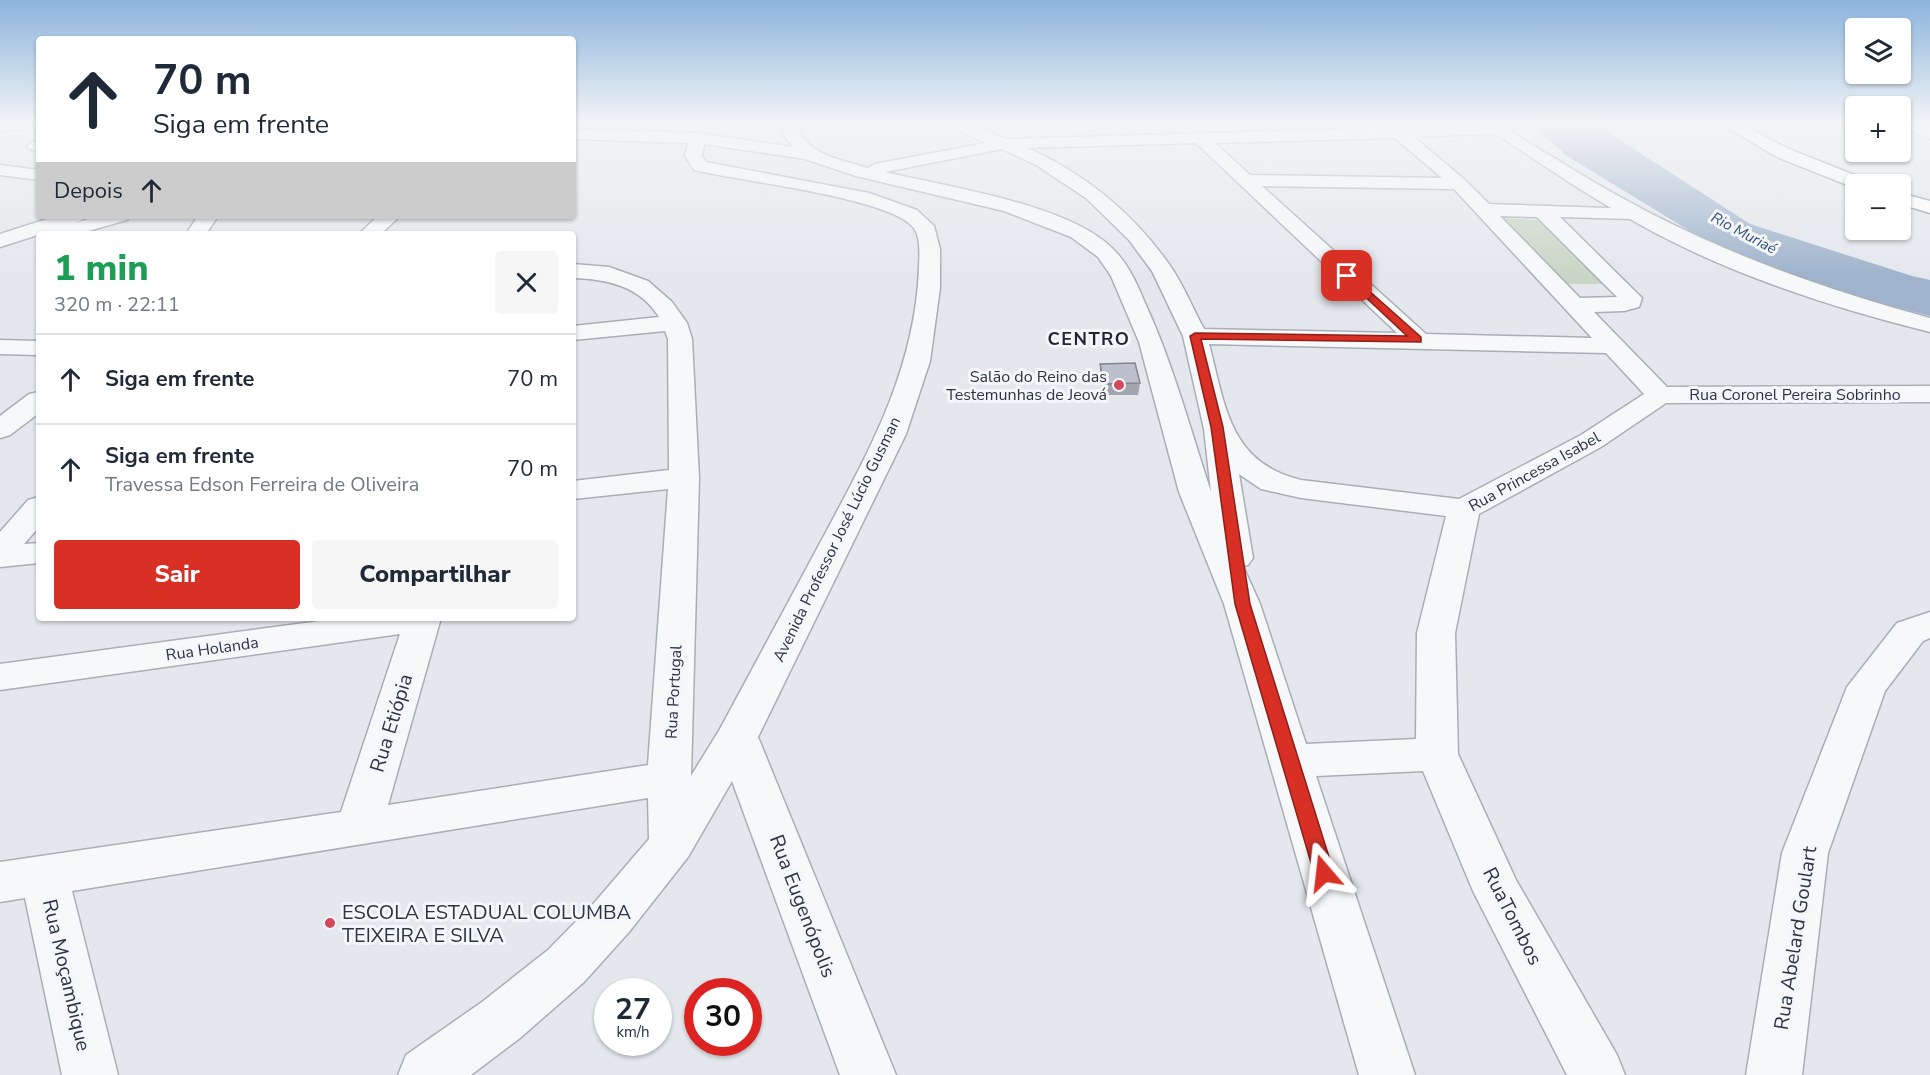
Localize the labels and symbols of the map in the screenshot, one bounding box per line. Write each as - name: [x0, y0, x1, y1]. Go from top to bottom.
- water label: Rio Muriaé: [1708, 207, 1780, 259]
- pin: [1321, 250, 1372, 301]
- district label: CENTRO: [1048, 327, 1131, 351]
- place label: Salão do Reino das Testemunhas de Jeová: [946, 366, 1107, 406]
- marker: Salão do Reino das Testemunhas de Jeová: [1112, 378, 1126, 392]
- street label: Rua Coronel Pereira Sobrinho: [1689, 384, 1901, 406]
- street label: Avenida Professor José Lúcio Gusman: [768, 413, 906, 666]
- street label: Rua Princessa Isabel: [1465, 426, 1604, 517]
- street label: Rua Holanda: [164, 632, 260, 666]
- street label: Rua Portugal: [661, 644, 687, 740]
- street label: Rua Etiópia: [364, 671, 419, 776]
- street label: Rua Eugenópolis: [763, 831, 842, 982]
- position arrow: [1292, 841, 1356, 905]
- street label: Rua Abelard Goulart: [1768, 843, 1824, 1032]
- street label: RuaTombos: [1476, 863, 1549, 970]
- street label: Rua Moçambique: [36, 896, 97, 1054]
- place label: ESCOLA ESTADUAL COLUMBA TEIXEIRA E SILVA: [342, 899, 631, 949]
- marker: ESCOLA ESTADUAL COLUMBA TEIXEIRA E SILVA: [323, 916, 337, 930]
- speed limit sign: 30: [684, 978, 762, 1056]

